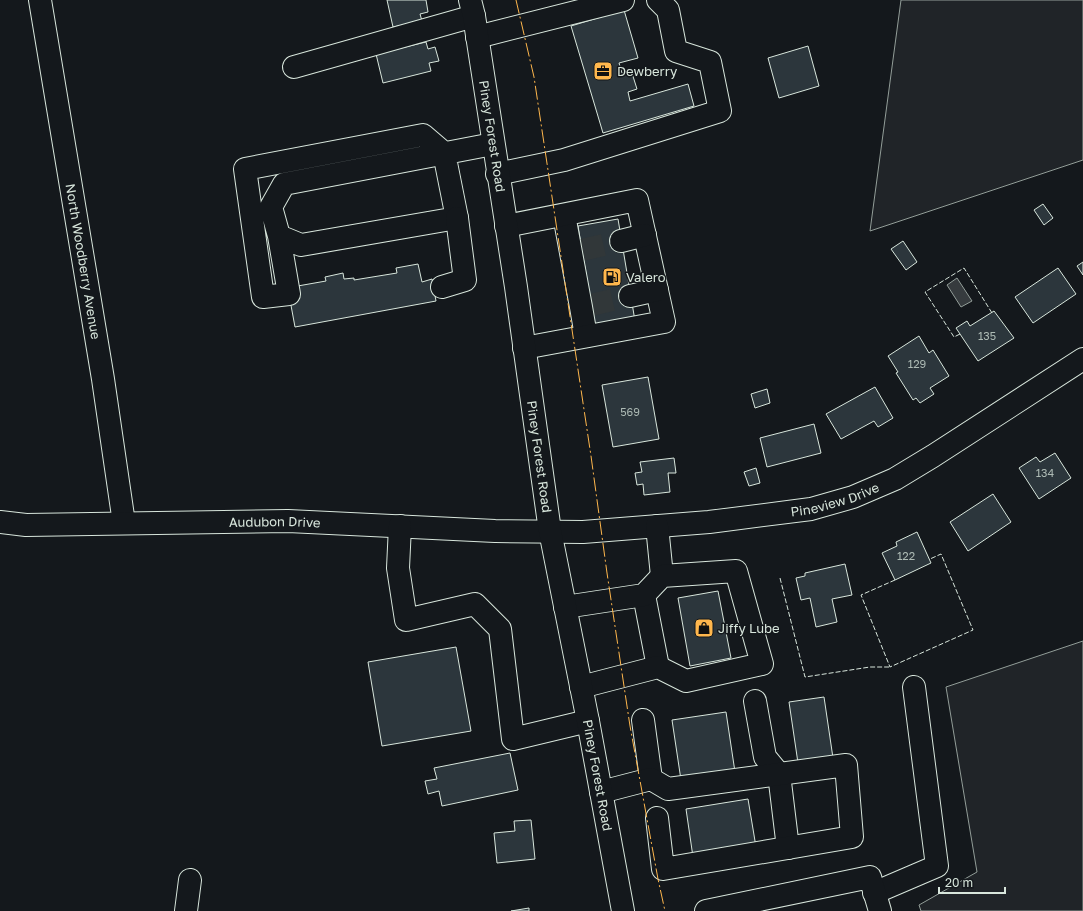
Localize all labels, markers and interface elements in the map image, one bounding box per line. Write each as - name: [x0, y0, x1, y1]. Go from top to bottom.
- office icon: Dewberry: [592, 60, 614, 82]
- place label: Dewberry: [617, 63, 678, 79]
- street label: Piney Forest Road: [476, 79, 509, 193]
- street label: North Woodberry Avenue: [63, 182, 104, 340]
- fuel station icon: Valero: [601, 266, 623, 288]
- place label: Valero: [626, 269, 666, 285]
- house number: 135: [978, 329, 996, 342]
- house number: 129: [908, 357, 926, 370]
- street label: Piney Forest Road: [524, 400, 555, 514]
- house number: 569: [620, 405, 640, 418]
- house number: 134: [1036, 466, 1055, 479]
- street label: Pineview Drive: [790, 479, 881, 520]
- street label: Audubon Drive: [229, 513, 321, 531]
- house number: 122: [897, 549, 915, 562]
- shop icon: Jiffy Lube: [693, 617, 715, 639]
- place label: Jiffy Lube: [718, 620, 780, 636]
- street label: Piney Forest Road: [580, 718, 616, 832]
- scale bar: [939, 869, 1005, 895]
- text: 20 m: [945, 875, 973, 890]

